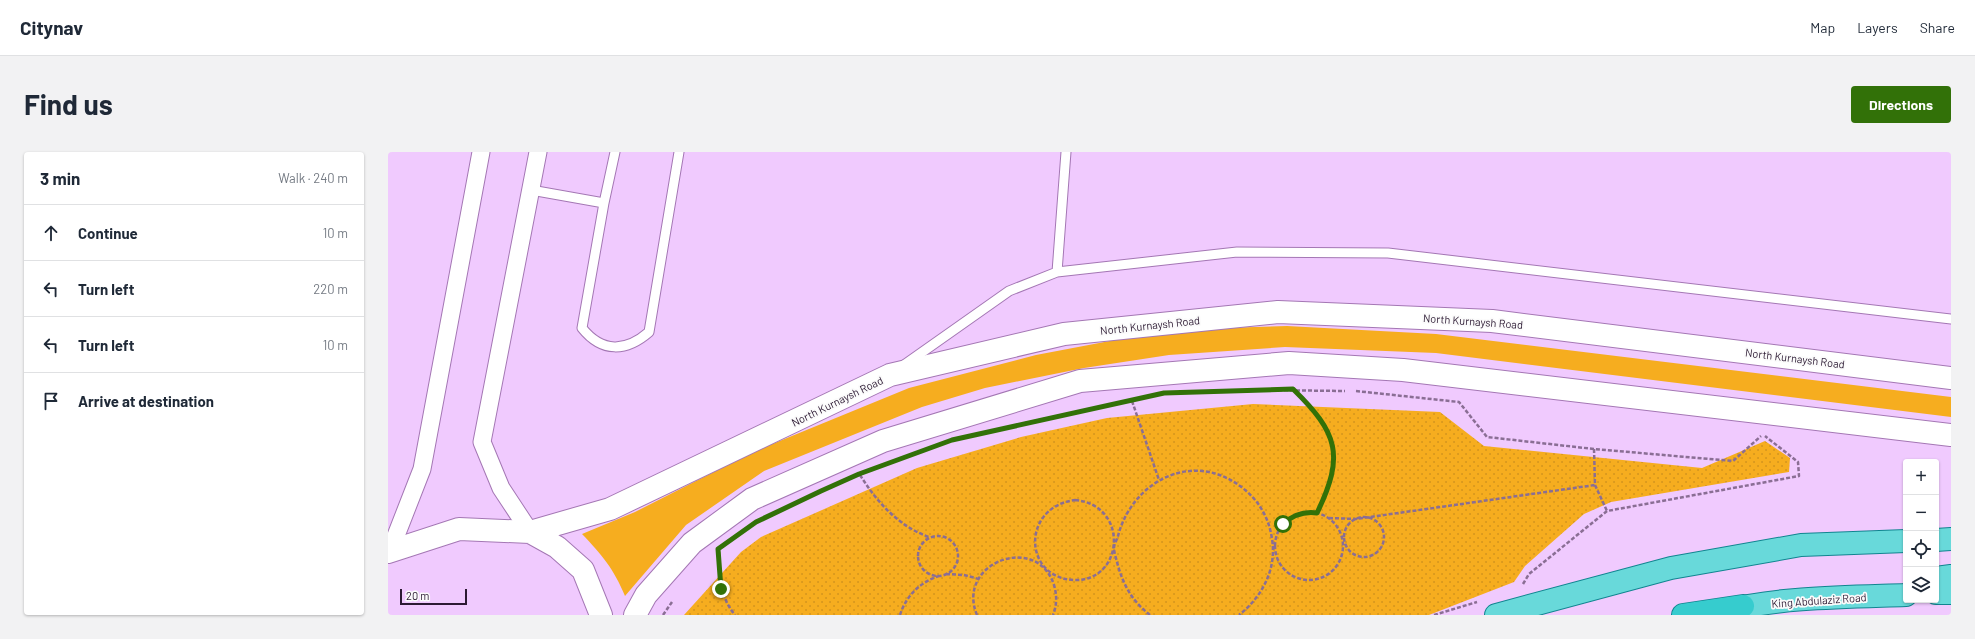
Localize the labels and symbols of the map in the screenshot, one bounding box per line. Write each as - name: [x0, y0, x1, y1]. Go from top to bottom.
- street label: North Kurnaysh Road: [1423, 311, 1523, 331]
- street label: North Kurnaysh Road: [1099, 313, 1201, 337]
- street label: North Kurnaysh Road: [1744, 345, 1846, 371]
- street label: North Kurnaysh Road: [789, 373, 885, 429]
- route start: [1274, 515, 1292, 533]
- route end: [712, 580, 730, 598]
- scale bar: [400, 587, 467, 606]
- street label: King Abdulaziz Road: [1771, 590, 1867, 610]

